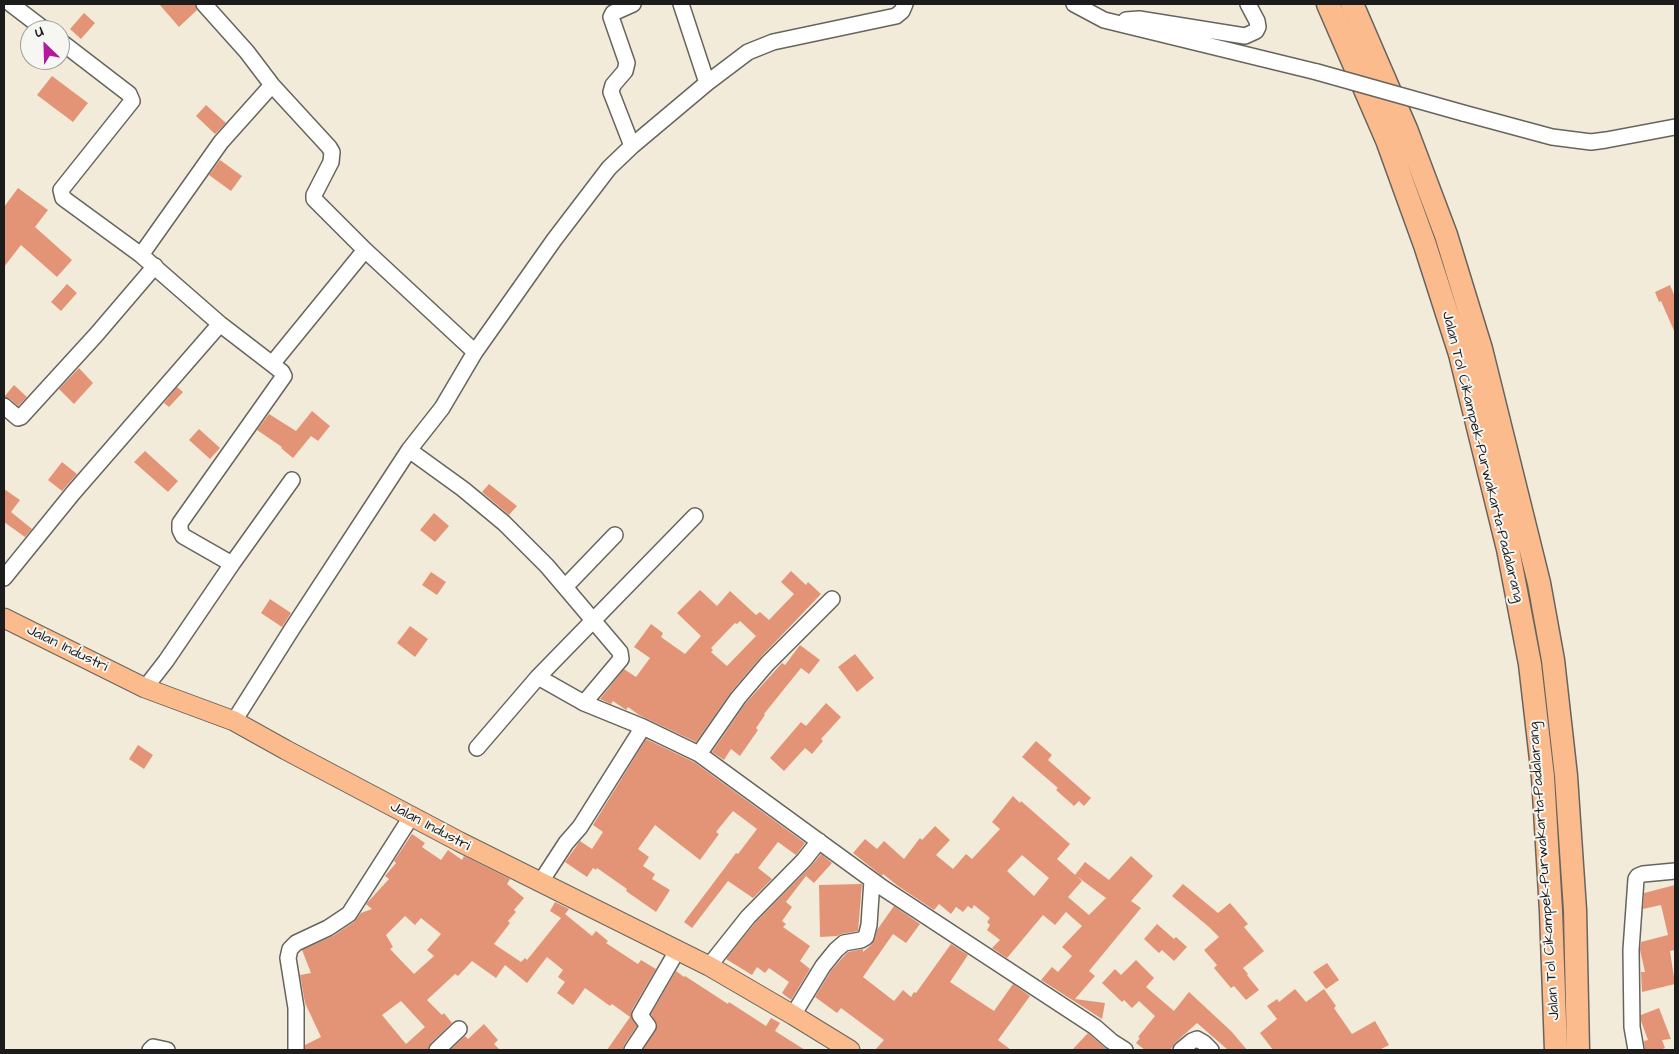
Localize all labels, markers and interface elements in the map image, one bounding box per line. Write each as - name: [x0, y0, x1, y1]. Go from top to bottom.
- north arrow: [20, 20, 70, 70]
- text: U: [32, 21, 47, 43]
- street label: Jalan Tol Cikampek–Purwakarta–Padalarang: [1437, 310, 1527, 604]
- street label: Jalan Industri: [23, 622, 111, 676]
- street label: Jalan Tol Cikampek–Purwakarta–Padalarang: [1526, 721, 1564, 1021]
- street label: Jalan Industri: [387, 798, 473, 856]

